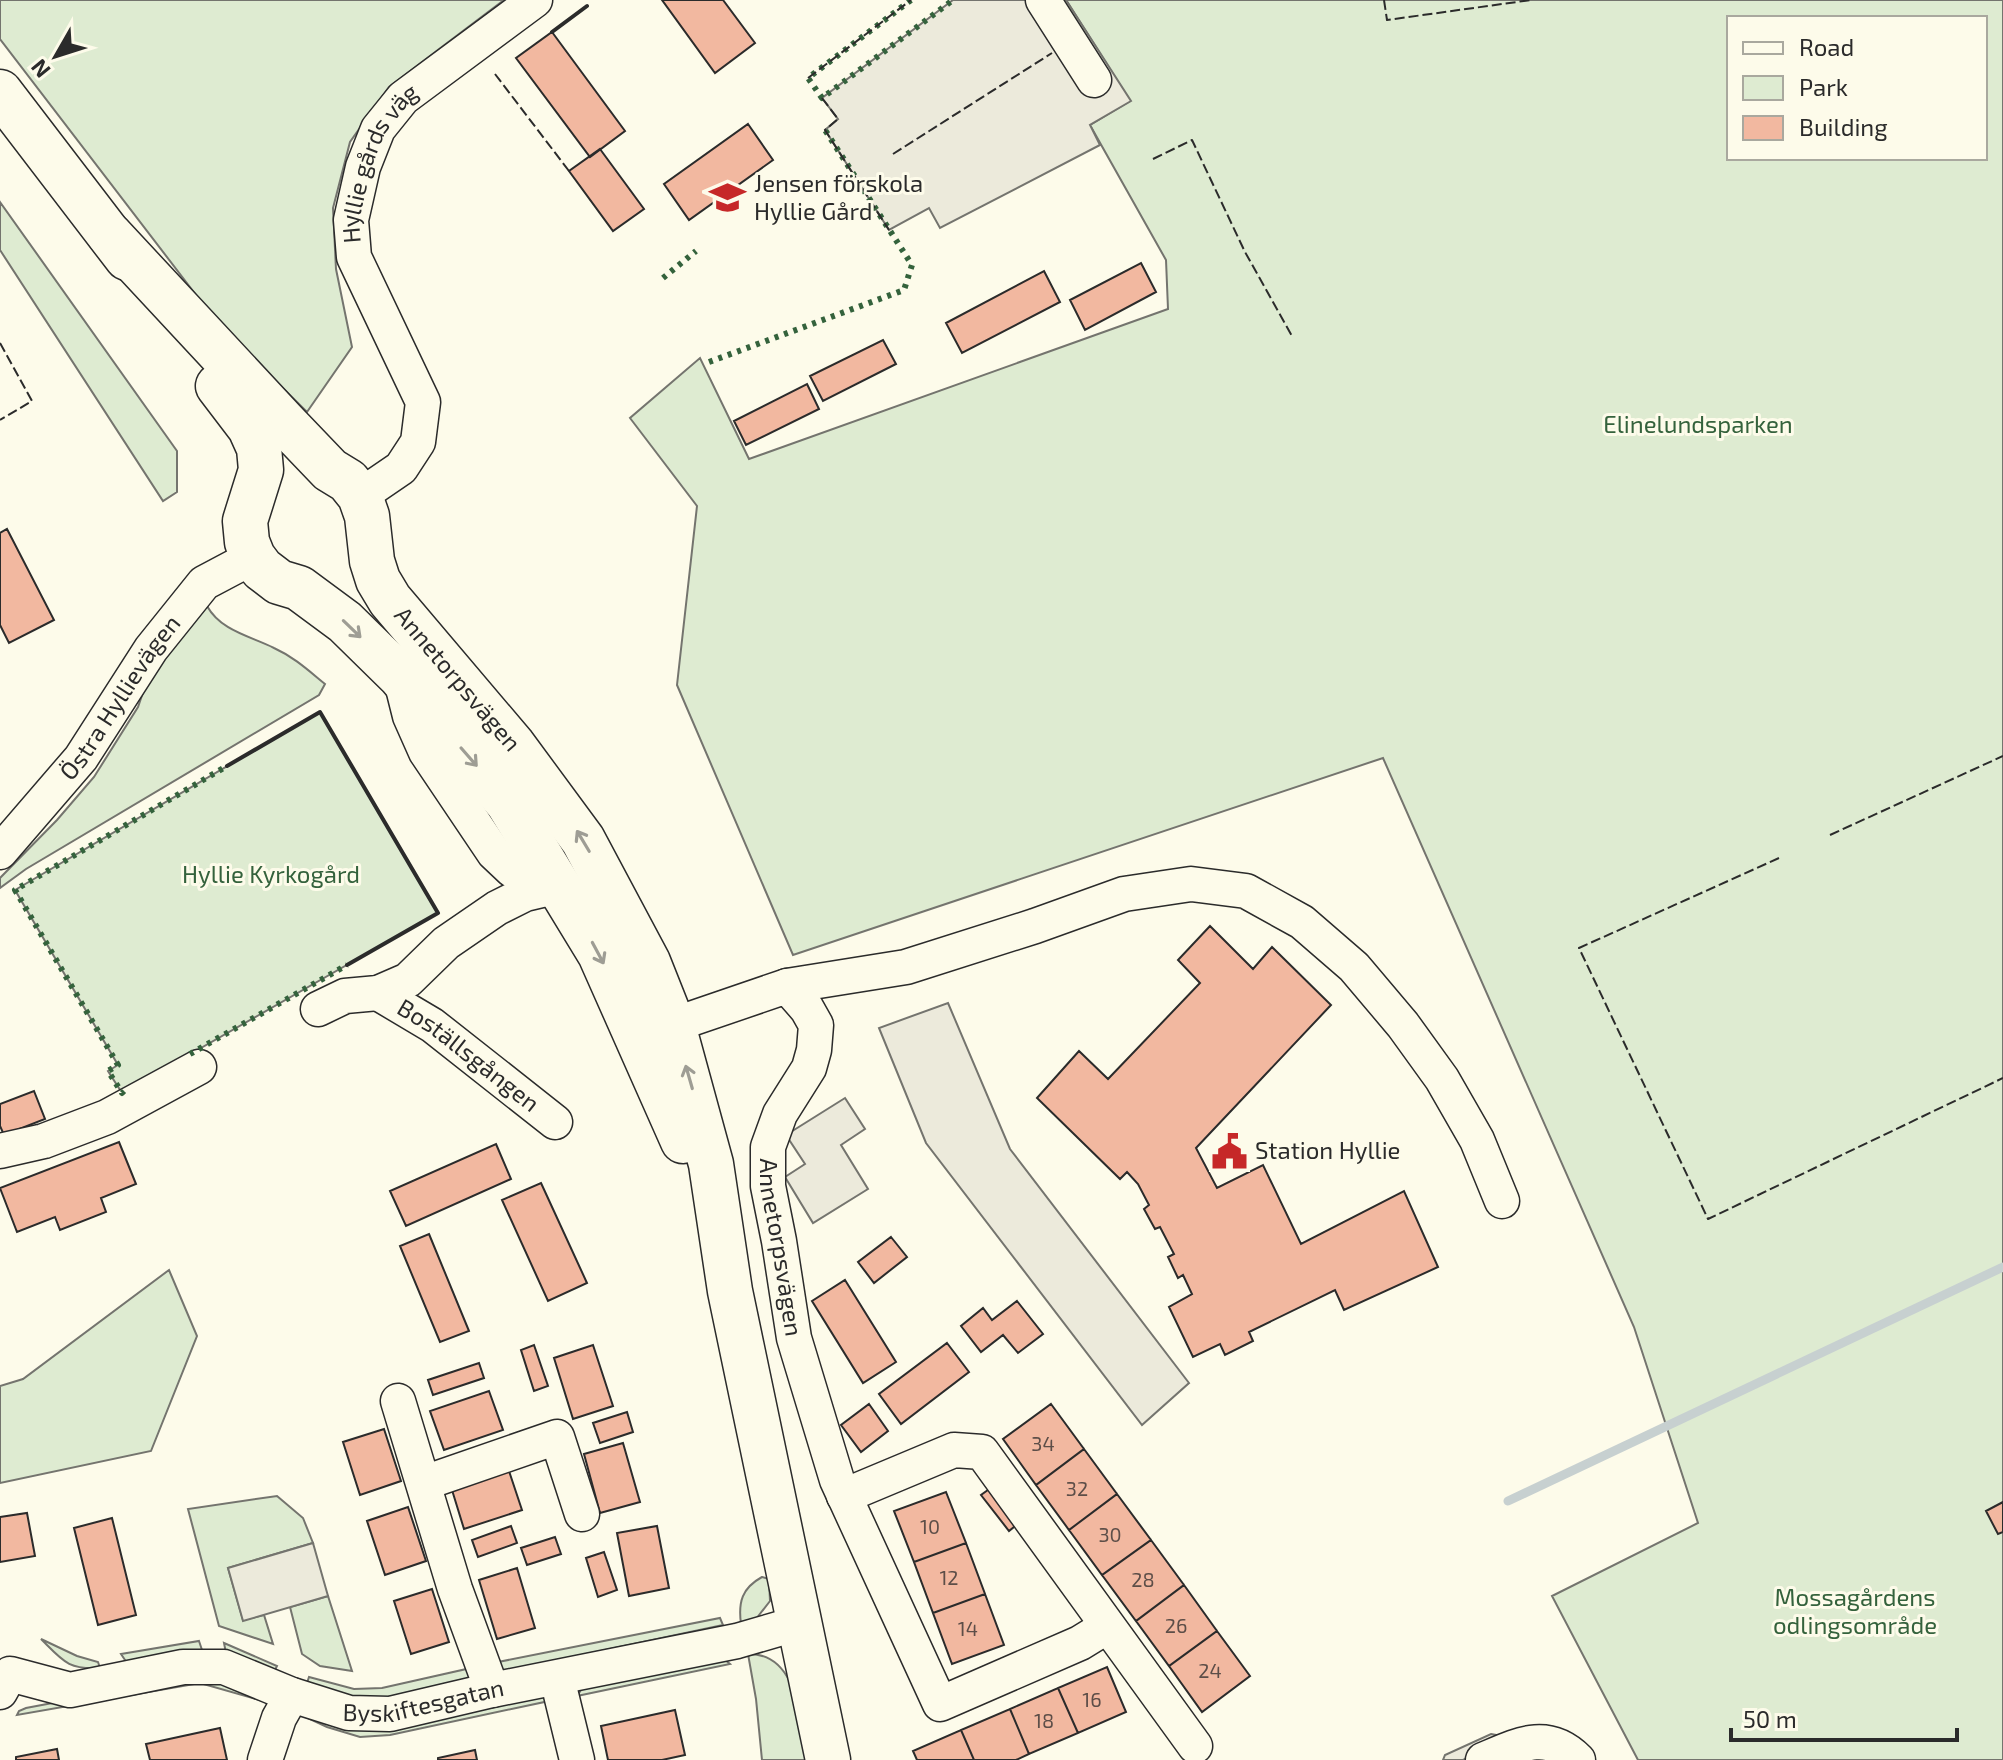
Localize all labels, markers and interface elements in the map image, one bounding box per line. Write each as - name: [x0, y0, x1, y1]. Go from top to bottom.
- north arrow: [16, 16, 96, 96]
- legend: [1727, 16, 1987, 160]
- text: Road: [1799, 32, 1854, 61]
- text: N: [25, 55, 55, 84]
- text: Park: [1799, 72, 1848, 101]
- street label: Hyllie gårds väg: [335, 76, 423, 244]
- text: Building: [1799, 112, 1888, 141]
- place label: Jensen förskola Hyllie Gård: [754, 168, 923, 225]
- school or university icon: Jensen förskola Hyllie Gård: [709, 179, 747, 217]
- park label: Elinelundsparken: [1603, 409, 1793, 438]
- street label: Annetorpsvägen: [389, 600, 528, 756]
- street label: Östra Hyllievägen: [53, 609, 186, 785]
- one-way arrow: [342, 620, 362, 639]
- one-way arrow: [460, 746, 478, 767]
- one-way arrow: [575, 830, 591, 853]
- park label: Hyllie Kyrkogård: [182, 859, 360, 888]
- one-way arrow: [591, 941, 607, 964]
- street label: Boställsgången: [393, 992, 546, 1117]
- one-way arrow: [681, 1065, 696, 1091]
- public building icon: Station Hyllie: [1210, 1132, 1248, 1170]
- place label: Station Hyllie: [1255, 1135, 1401, 1164]
- street label: Annetorpsvägen: [755, 1158, 810, 1338]
- house number: 34: [1031, 1431, 1055, 1455]
- house number: 32: [1066, 1476, 1088, 1500]
- house number: 10: [920, 1514, 940, 1538]
- house number: 30: [1098, 1522, 1122, 1546]
- house number: 12: [939, 1565, 959, 1589]
- house number: 28: [1131, 1567, 1155, 1591]
- park label: Mossagårdens odlingsområde: [1773, 1582, 1937, 1639]
- house number: 26: [1165, 1613, 1187, 1637]
- house number: 14: [958, 1616, 978, 1640]
- house number: 24: [1198, 1658, 1222, 1682]
- street label: Byskiftesgatan: [342, 1672, 506, 1727]
- house number: 16: [1082, 1687, 1102, 1711]
- scale bar: [1731, 1692, 1957, 1742]
- text: 50 m: [1743, 1704, 1797, 1733]
- house number: 18: [1034, 1708, 1054, 1732]

